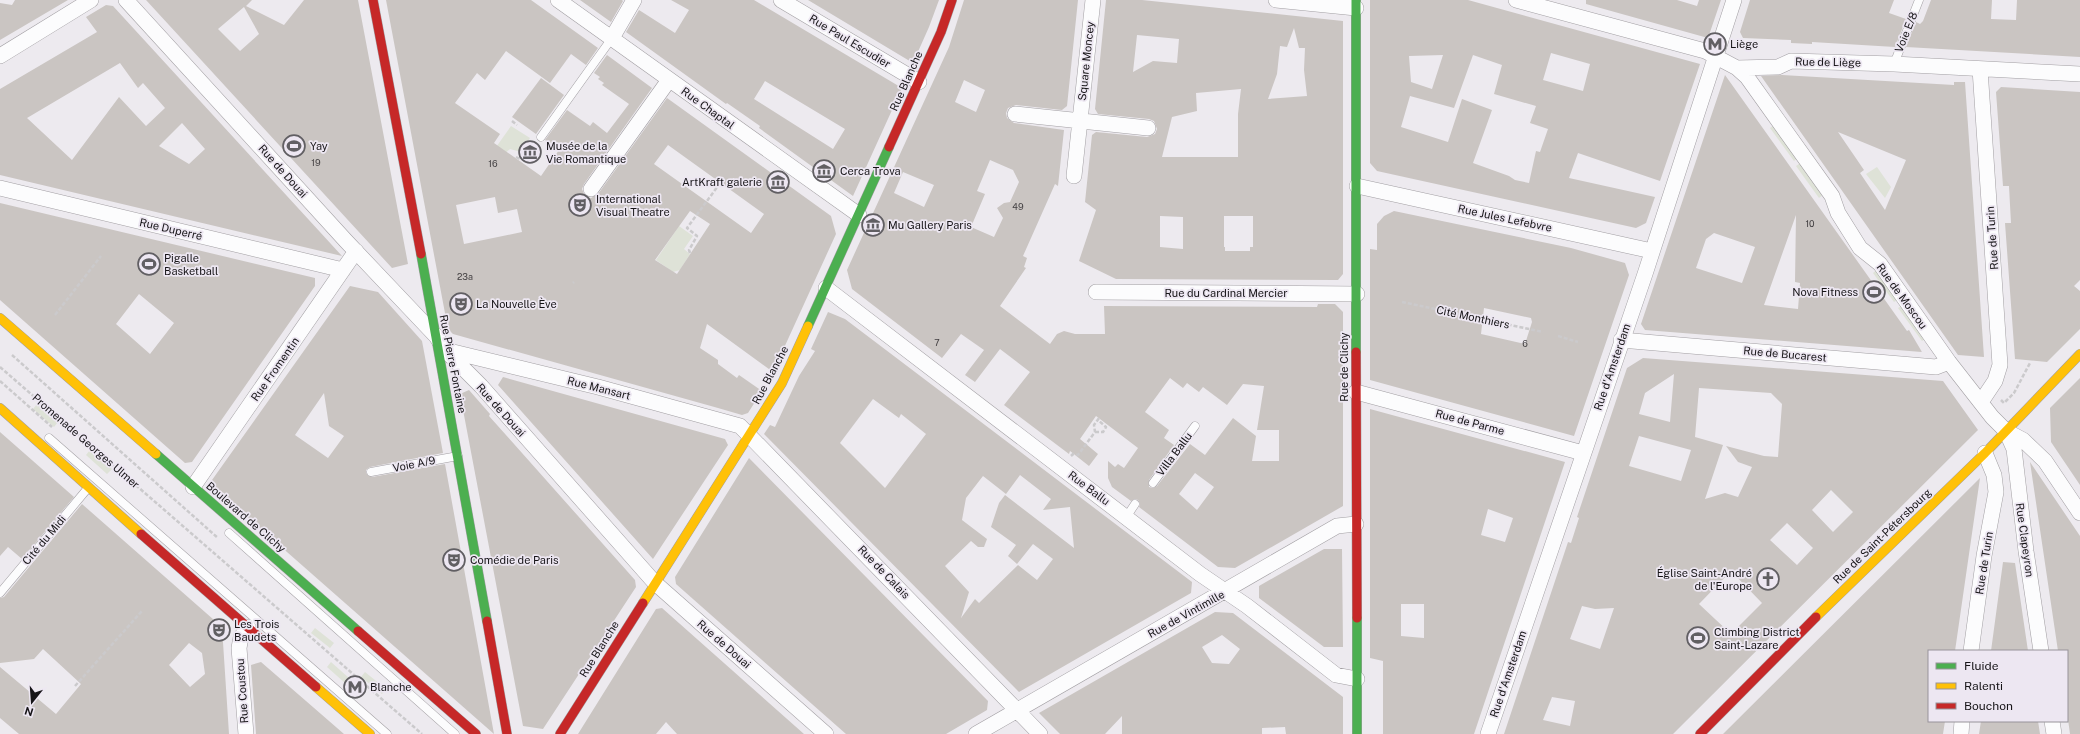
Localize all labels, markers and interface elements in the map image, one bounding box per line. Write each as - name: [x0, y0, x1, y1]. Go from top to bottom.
- street label: Voie E/8: [1892, 10, 1920, 54]
- street label: Rue Paul Escudier: [807, 12, 893, 70]
- street label: Square Moncey: [1076, 21, 1096, 101]
- metro station icon: Liège: [1702, 31, 1728, 57]
- place label: Liège: [1730, 38, 1758, 50]
- street label: Rue Blanche: [887, 49, 925, 113]
- street label: Rue de Liège: [1795, 55, 1861, 69]
- street label: Rue Chaptal: [679, 85, 737, 131]
- sports icon: Yay: [281, 133, 307, 159]
- museum icon: Musée de la Vie Romantique: [517, 139, 543, 165]
- place label: Yay: [310, 140, 328, 152]
- place label: Musée de la Vie Romantique: [546, 140, 626, 165]
- street label: Rue de Douai: [256, 142, 310, 200]
- house number: 19: [311, 157, 321, 168]
- house number: 16: [488, 158, 498, 169]
- museum icon: Cerca Trova: [811, 158, 837, 184]
- place label: Cerca Trova: [840, 165, 901, 177]
- museum icon: ArtKraft galerie: [765, 169, 791, 195]
- place label: ArtKraft galerie: [682, 176, 762, 188]
- theatre icon: International Visual Theatre: [567, 192, 593, 218]
- place label: International Visual Theatre: [596, 193, 670, 218]
- house number: 49: [1012, 201, 1024, 212]
- street label: Rue Jules Lefebvre: [1457, 202, 1553, 234]
- street label: Rue de Turin: [1984, 206, 2000, 270]
- museum icon: Mu Gallery Paris: [860, 212, 886, 238]
- street label: Rue Duperré: [138, 216, 204, 242]
- house number: 10: [1805, 218, 1815, 229]
- place label: Mu Gallery Paris: [888, 219, 972, 231]
- sports icon: Pigalle Basketball: [136, 251, 162, 277]
- place label: Pigalle Basketball: [164, 252, 218, 277]
- street label: Rue de Moscou: [1874, 261, 1930, 331]
- house number: 23a: [457, 271, 473, 282]
- sports icon: Nova Fitness: [1861, 279, 1887, 305]
- place label: Nova Fitness: [1792, 286, 1858, 298]
- street label: Rue du Cardinal Mercier: [1165, 287, 1287, 299]
- theatre icon: La Nouvelle Ève: [448, 291, 474, 317]
- place label: La Nouvelle Ève: [476, 297, 557, 310]
- street label: Cité Monthiers: [1435, 303, 1511, 331]
- street label: Rue Pierre Fontaine: [438, 314, 468, 414]
- street label: Rue d'Amsterdam: [1592, 322, 1632, 412]
- street label: Rue de Clichy: [1338, 332, 1350, 402]
- street label: Rue Fromentin: [249, 335, 301, 403]
- house number: 7: [934, 337, 940, 348]
- house number: 6: [1522, 338, 1528, 349]
- street label: Rue Blanche: [750, 344, 790, 406]
- street label: Rue de Bucarest: [1743, 344, 1827, 364]
- street label: Rue Mansart: [566, 374, 632, 402]
- street label: Rue de Douai: [474, 381, 528, 439]
- street label: Promenade Georges Ulmer: [30, 391, 142, 491]
- street label: Rue de Parme: [1434, 407, 1506, 437]
- street label: Villa Ballu: [1154, 430, 1194, 478]
- street label: Voie A/9: [392, 454, 436, 474]
- street label: Rue Ballu: [1066, 469, 1112, 507]
- street label: Boulevard de Clichy: [204, 479, 288, 555]
- street label: Rue de Saint-Pétersbourg: [1831, 486, 1934, 586]
- street label: Rue Clapeyron: [2014, 502, 2036, 578]
- street label: Cité du Midi: [20, 513, 68, 567]
- street label: Rue de Turin: [1973, 531, 1995, 595]
- street label: Rue de Calais: [856, 543, 913, 601]
- theatre icon: Comédie de Paris: [441, 547, 467, 573]
- place label: Comédie de Paris: [470, 554, 559, 566]
- place label: Église Saint-André de l'Europe: [1657, 566, 1752, 592]
- church icon: Église Saint-André de l'Europe: [1755, 566, 1781, 592]
- street label: Rue de Vintimille: [1146, 588, 1226, 640]
- theatre icon: Les Trois Baudets: [206, 617, 232, 643]
- place label: Les Trois Baudets: [234, 618, 280, 643]
- street label: Rue de Douai: [695, 618, 753, 670]
- street label: Rue Blanche: [577, 619, 621, 679]
- sports icon: Climbing District Saint-Lazare: [1685, 625, 1711, 651]
- place label: Climbing District Saint-Lazare: [1714, 626, 1799, 651]
- street label: Rue d'Amsterdam: [1488, 629, 1528, 719]
- legend: [1928, 650, 2068, 722]
- street label: Rue Coustou: [234, 658, 250, 724]
- text: Fluide: [1964, 659, 1999, 673]
- metro station icon: Blanche: [342, 674, 368, 700]
- text: Ralenti: [1964, 679, 2003, 693]
- place label: Blanche: [370, 681, 412, 693]
- north arrow: [12, 682, 52, 722]
- text: Bouchon: [1964, 699, 2013, 713]
- text: N: [23, 705, 35, 719]

